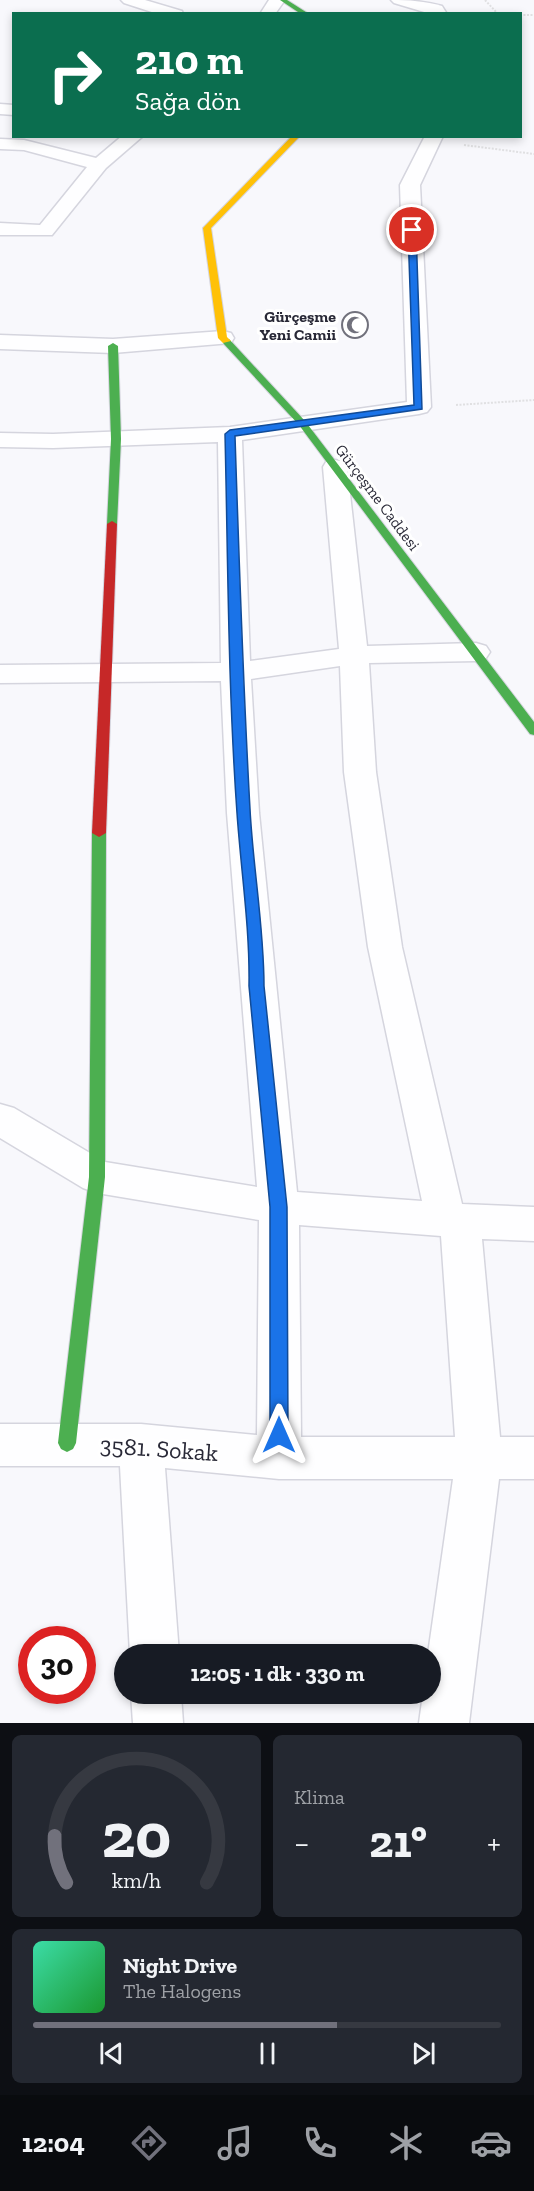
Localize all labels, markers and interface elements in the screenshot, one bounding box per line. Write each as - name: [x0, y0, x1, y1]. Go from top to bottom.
- text: 210 m: [135, 34, 243, 85]
- icon: right: [36, 36, 114, 114]
- text: Sağa dön: [135, 85, 241, 117]
- pin: [386, 204, 437, 255]
- icon: arrive: [395, 213, 428, 246]
- place label: Gürçeşme Yeni Camii: [260, 307, 336, 344]
- mosque icon: Gürçeşme Yeni Camii: [340, 310, 370, 340]
- street label: Gürçeşme Caddesi: [331, 440, 424, 555]
- position arrow: [247, 1403, 311, 1467]
- street label: 3581. Sokak: [99, 1430, 220, 1467]
- speed limit sign: 30: [18, 1626, 96, 1704]
- text: 12:05 · 1 dk · 330 m: [190, 1660, 365, 1687]
- text: Klima: [294, 1785, 345, 1809]
- text: 20: [102, 1798, 171, 1873]
- text: 21°: [369, 1815, 427, 1869]
- text: −: [294, 1823, 309, 1862]
- text: +: [487, 1823, 501, 1862]
- text: km/h: [112, 1868, 161, 1893]
- text: Night Drive: [123, 1952, 237, 1979]
- text: The Halogens: [123, 1979, 241, 2003]
- icon: previous: [95, 2037, 128, 2070]
- icon: pause: [251, 2037, 284, 2070]
- icon: next: [407, 2037, 440, 2070]
- icon: directions: [128, 2122, 170, 2164]
- icon: music: [214, 2122, 256, 2164]
- icon: phone: [299, 2122, 341, 2164]
- icon: climate: [385, 2122, 427, 2164]
- icon: car: [470, 2122, 512, 2164]
- text: 12:04: [22, 2127, 85, 2159]

